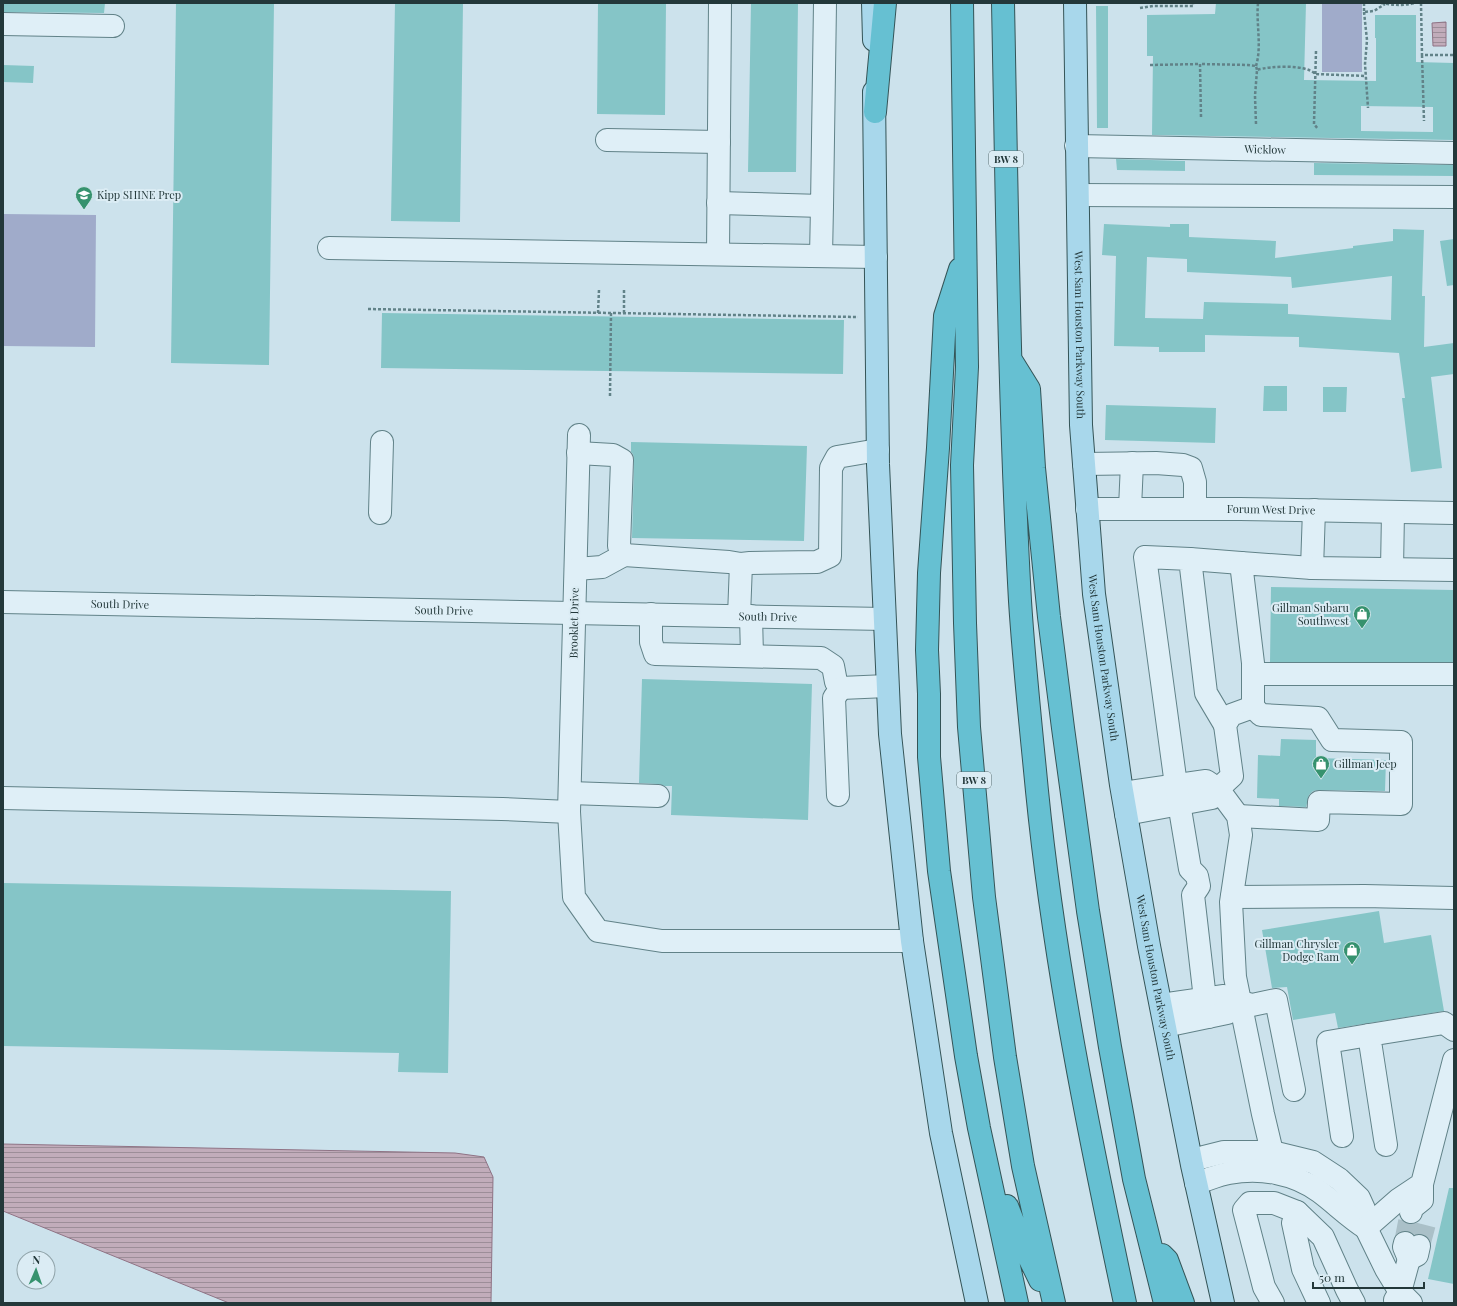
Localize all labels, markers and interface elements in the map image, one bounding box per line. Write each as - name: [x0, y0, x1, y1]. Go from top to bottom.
- street label: Wicklow: [1243, 141, 1286, 157]
- road number: BW 8: [989, 151, 1023, 167]
- school or university icon: Kipp SHINE Prep: [74, 185, 94, 210]
- place label: Kipp SHINE Prep: [97, 187, 181, 202]
- street label: West Sam Houston Parkway South: [1072, 250, 1089, 420]
- street label: Forum West Drive: [1227, 501, 1316, 517]
- street label: West Sam Houston Parkway South: [1085, 573, 1123, 743]
- street label: Brooklet Drive: [565, 587, 582, 659]
- street label: South Drive: [91, 596, 150, 612]
- place label: Gillman Subaru Southwest: [1272, 600, 1350, 628]
- street label: South Drive: [415, 602, 474, 618]
- shop icon: Gillman Subaru Southwest: [1352, 604, 1372, 629]
- street label: South Drive: [738, 608, 798, 624]
- shop icon: Gillman Jeep: [1311, 754, 1331, 779]
- place label: Gillman Jeep: [1334, 756, 1397, 771]
- road number: BW 8: [957, 772, 991, 788]
- street label: West Sam Houston Parkway South: [1133, 892, 1179, 1062]
- place label: Gillman Chrysler Dodge Ram: [1254, 936, 1339, 964]
- shop icon: Gillman Chrysler Dodge Ram: [1342, 940, 1362, 965]
- north arrow: [16, 1250, 56, 1290]
- text: N: [32, 1252, 41, 1267]
- scale bar: [1313, 1264, 1424, 1290]
- text: 50 m: [1319, 1269, 1345, 1285]

